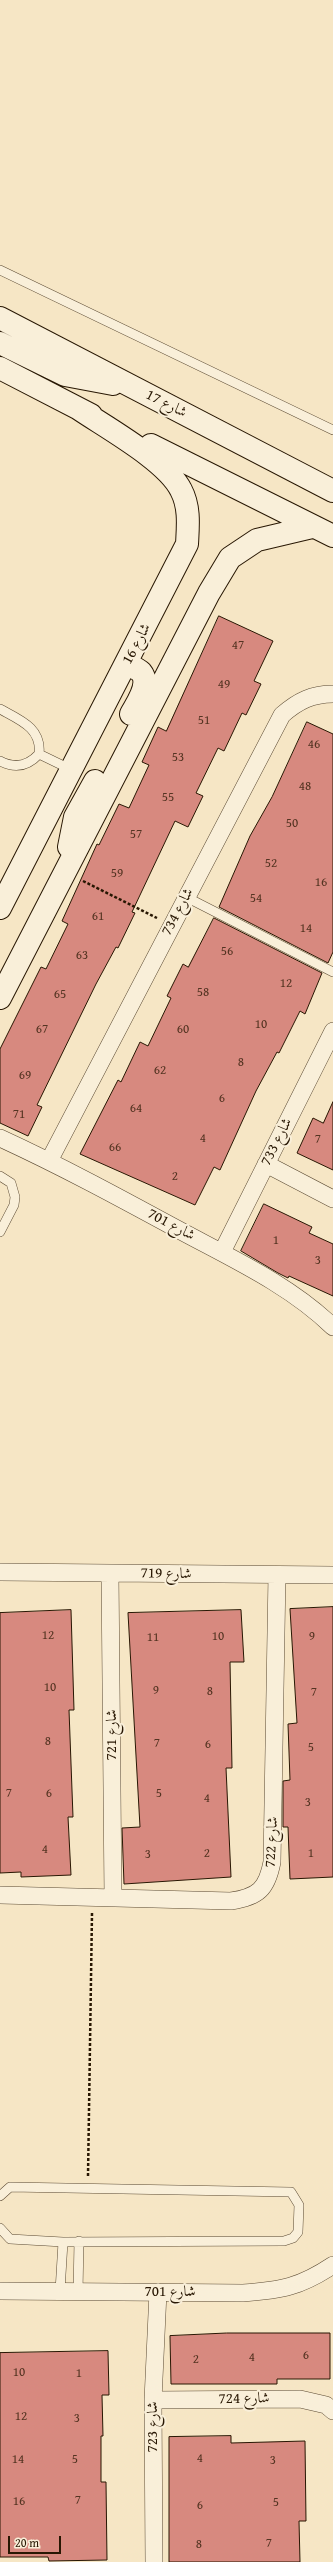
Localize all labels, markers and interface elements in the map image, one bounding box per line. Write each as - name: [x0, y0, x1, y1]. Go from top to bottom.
- street label: شارع 17: [142, 386, 190, 422]
- street label: شارع 16: [119, 620, 155, 668]
- house number: 47: [232, 638, 244, 654]
- house number: 49: [218, 677, 230, 693]
- house number: 51: [198, 713, 210, 729]
- house number: 46: [308, 737, 320, 753]
- house number: 53: [172, 750, 184, 766]
- house number: 48: [299, 779, 311, 795]
- house number: 55: [162, 790, 174, 806]
- house number: 50: [286, 816, 298, 832]
- house number: 57: [130, 827, 142, 843]
- house number: 52: [265, 856, 277, 872]
- house number: 59: [111, 866, 123, 882]
- house number: 16: [315, 875, 327, 891]
- street label: شارع 734: [158, 885, 198, 939]
- house number: 54: [250, 891, 262, 907]
- house number: 61: [92, 909, 104, 925]
- house number: 14: [300, 921, 312, 937]
- house number: 56: [221, 944, 233, 960]
- house number: 63: [76, 948, 88, 964]
- house number: 12: [280, 976, 292, 992]
- house number: 58: [197, 985, 209, 1001]
- house number: 65: [54, 987, 66, 1003]
- house number: 10: [255, 1017, 267, 1033]
- house number: 67: [36, 1022, 48, 1038]
- house number: 60: [177, 1022, 189, 1038]
- house number: 8: [238, 1055, 244, 1071]
- house number: 62: [154, 1063, 166, 1079]
- house number: 69: [19, 1068, 31, 1084]
- house number: 6: [219, 1091, 225, 1107]
- house number: 64: [130, 1101, 142, 1117]
- house number: 71: [13, 1107, 25, 1123]
- street label: شارع 733: [257, 1115, 297, 1169]
- house number: 4: [200, 1131, 206, 1147]
- house number: 7: [315, 1132, 321, 1148]
- house number: 66: [109, 1140, 121, 1156]
- house number: 2: [172, 1169, 178, 1185]
- street label: شارع 701: [144, 1205, 198, 1245]
- house number: 1: [273, 1233, 279, 1249]
- house number: 3: [315, 1253, 321, 1269]
- street label: شارع 719: [140, 1565, 192, 1583]
- house number: 12: [42, 1628, 54, 1644]
- house number: 10: [212, 1629, 224, 1645]
- house number: 9: [309, 1629, 315, 1645]
- house number: 11: [147, 1630, 159, 1646]
- house number: 10: [44, 1680, 56, 1696]
- house number: 9: [153, 1683, 159, 1699]
- house number: 8: [207, 1684, 213, 1700]
- house number: 7: [311, 1685, 317, 1701]
- street label: شارع 721: [103, 1709, 121, 1761]
- house number: 8: [45, 1734, 51, 1750]
- house number: 7: [154, 1736, 160, 1752]
- house number: 6: [205, 1737, 211, 1753]
- house number: 5: [308, 1740, 314, 1756]
- house number: 7: [6, 1786, 12, 1802]
- house number: 6: [46, 1786, 52, 1802]
- house number: 5: [156, 1786, 162, 1802]
- house number: 4: [204, 1791, 210, 1807]
- house number: 3: [305, 1795, 311, 1811]
- street label: شارع 722: [262, 1816, 282, 1868]
- house number: 4: [42, 1842, 48, 1858]
- house number: 2: [204, 1846, 210, 1862]
- house number: 1: [308, 1846, 314, 1862]
- house number: 3: [145, 1847, 151, 1863]
- street label: شارع 701: [144, 2283, 196, 2301]
- house number: 6: [303, 2348, 309, 2364]
- house number: 4: [249, 2350, 255, 2366]
- house number: 2: [193, 2352, 199, 2368]
- house number: 10: [13, 2365, 25, 2381]
- house number: 1: [76, 2366, 82, 2382]
- street label: شارع 724: [218, 2390, 270, 2408]
- street label: شارع 723: [144, 2401, 162, 2453]
- house number: 12: [15, 2409, 27, 2425]
- house number: 3: [74, 2411, 80, 2427]
- house number: 4: [197, 2451, 203, 2467]
- house number: 14: [12, 2452, 24, 2468]
- house number: 5: [72, 2452, 78, 2468]
- house number: 3: [270, 2453, 276, 2469]
- house number: 7: [75, 2493, 81, 2509]
- house number: 16: [13, 2494, 25, 2510]
- house number: 5: [273, 2495, 279, 2511]
- house number: 6: [197, 2498, 203, 2514]
- scale bar: [10, 2528, 63, 2554]
- text: 20 m: [15, 2534, 39, 2551]
- house number: 7: [266, 2536, 272, 2552]
- house number: 8: [196, 2537, 202, 2553]

